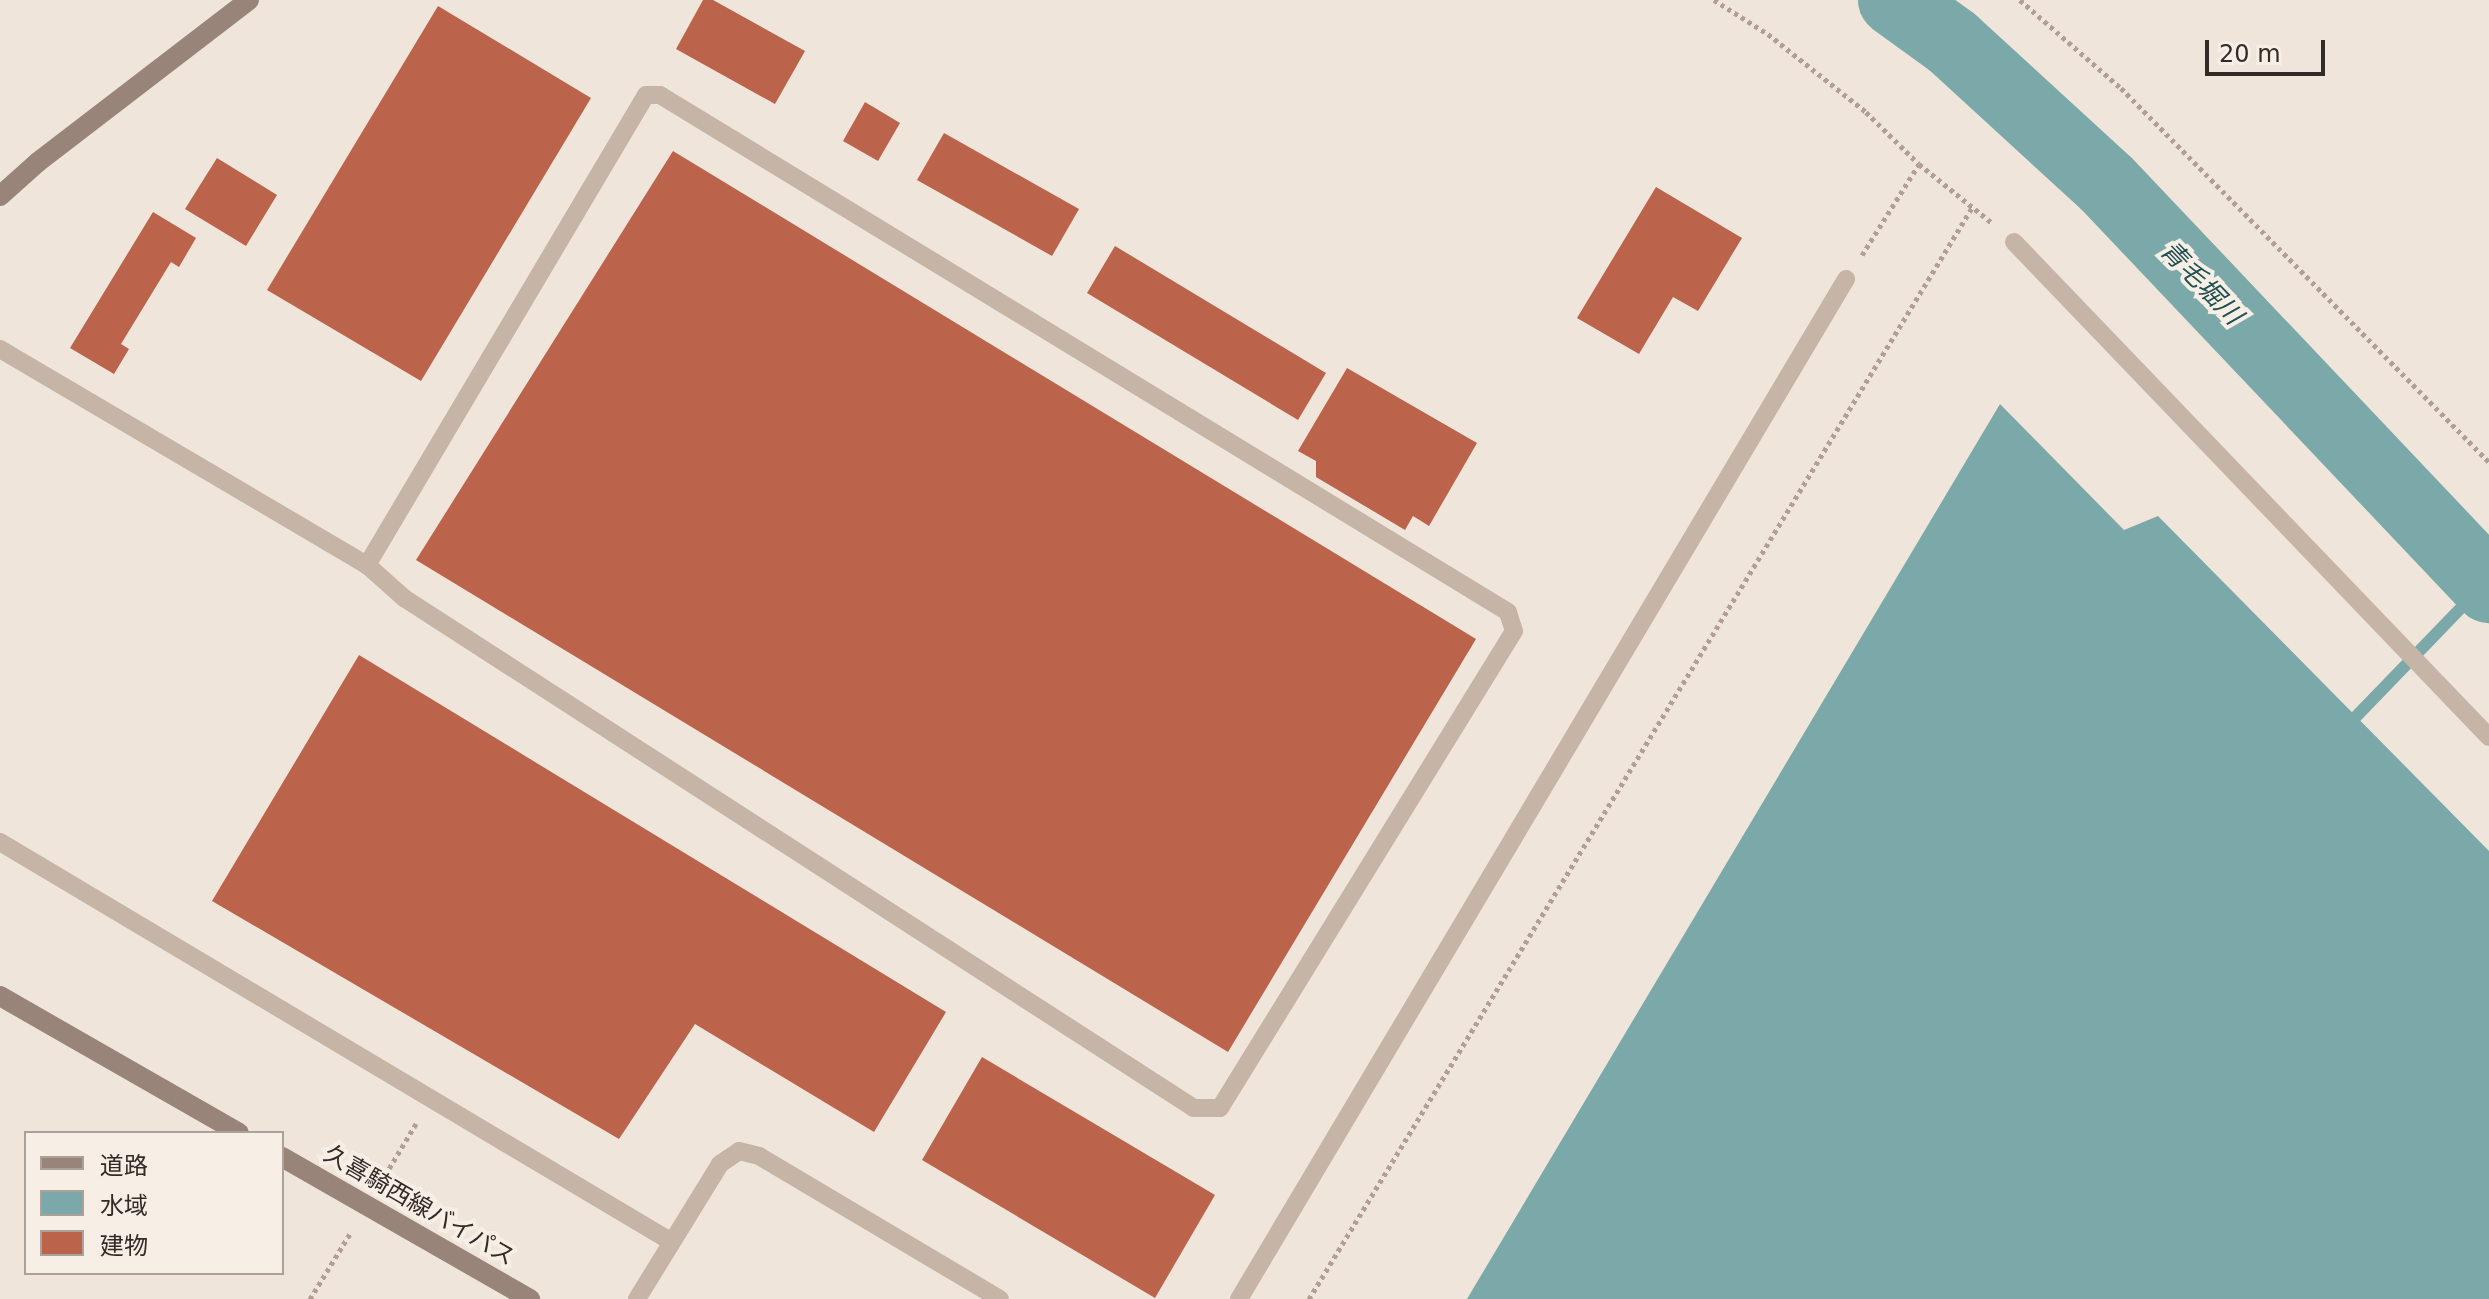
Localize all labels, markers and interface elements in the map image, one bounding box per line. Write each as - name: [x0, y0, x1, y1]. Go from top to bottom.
- scale bar: [2209, 24, 2329, 74]
- text: 20 m: [2219, 40, 2281, 68]
- water label: 青毛堀川: [2154, 235, 2248, 331]
- legend: [24, 1131, 284, 1275]
- street label: 久喜騎西線バイパス: [318, 1140, 520, 1272]
- text: 道路: [100, 1152, 148, 1180]
- text: 水域: [100, 1192, 148, 1220]
- text: 建物: [100, 1232, 148, 1260]

